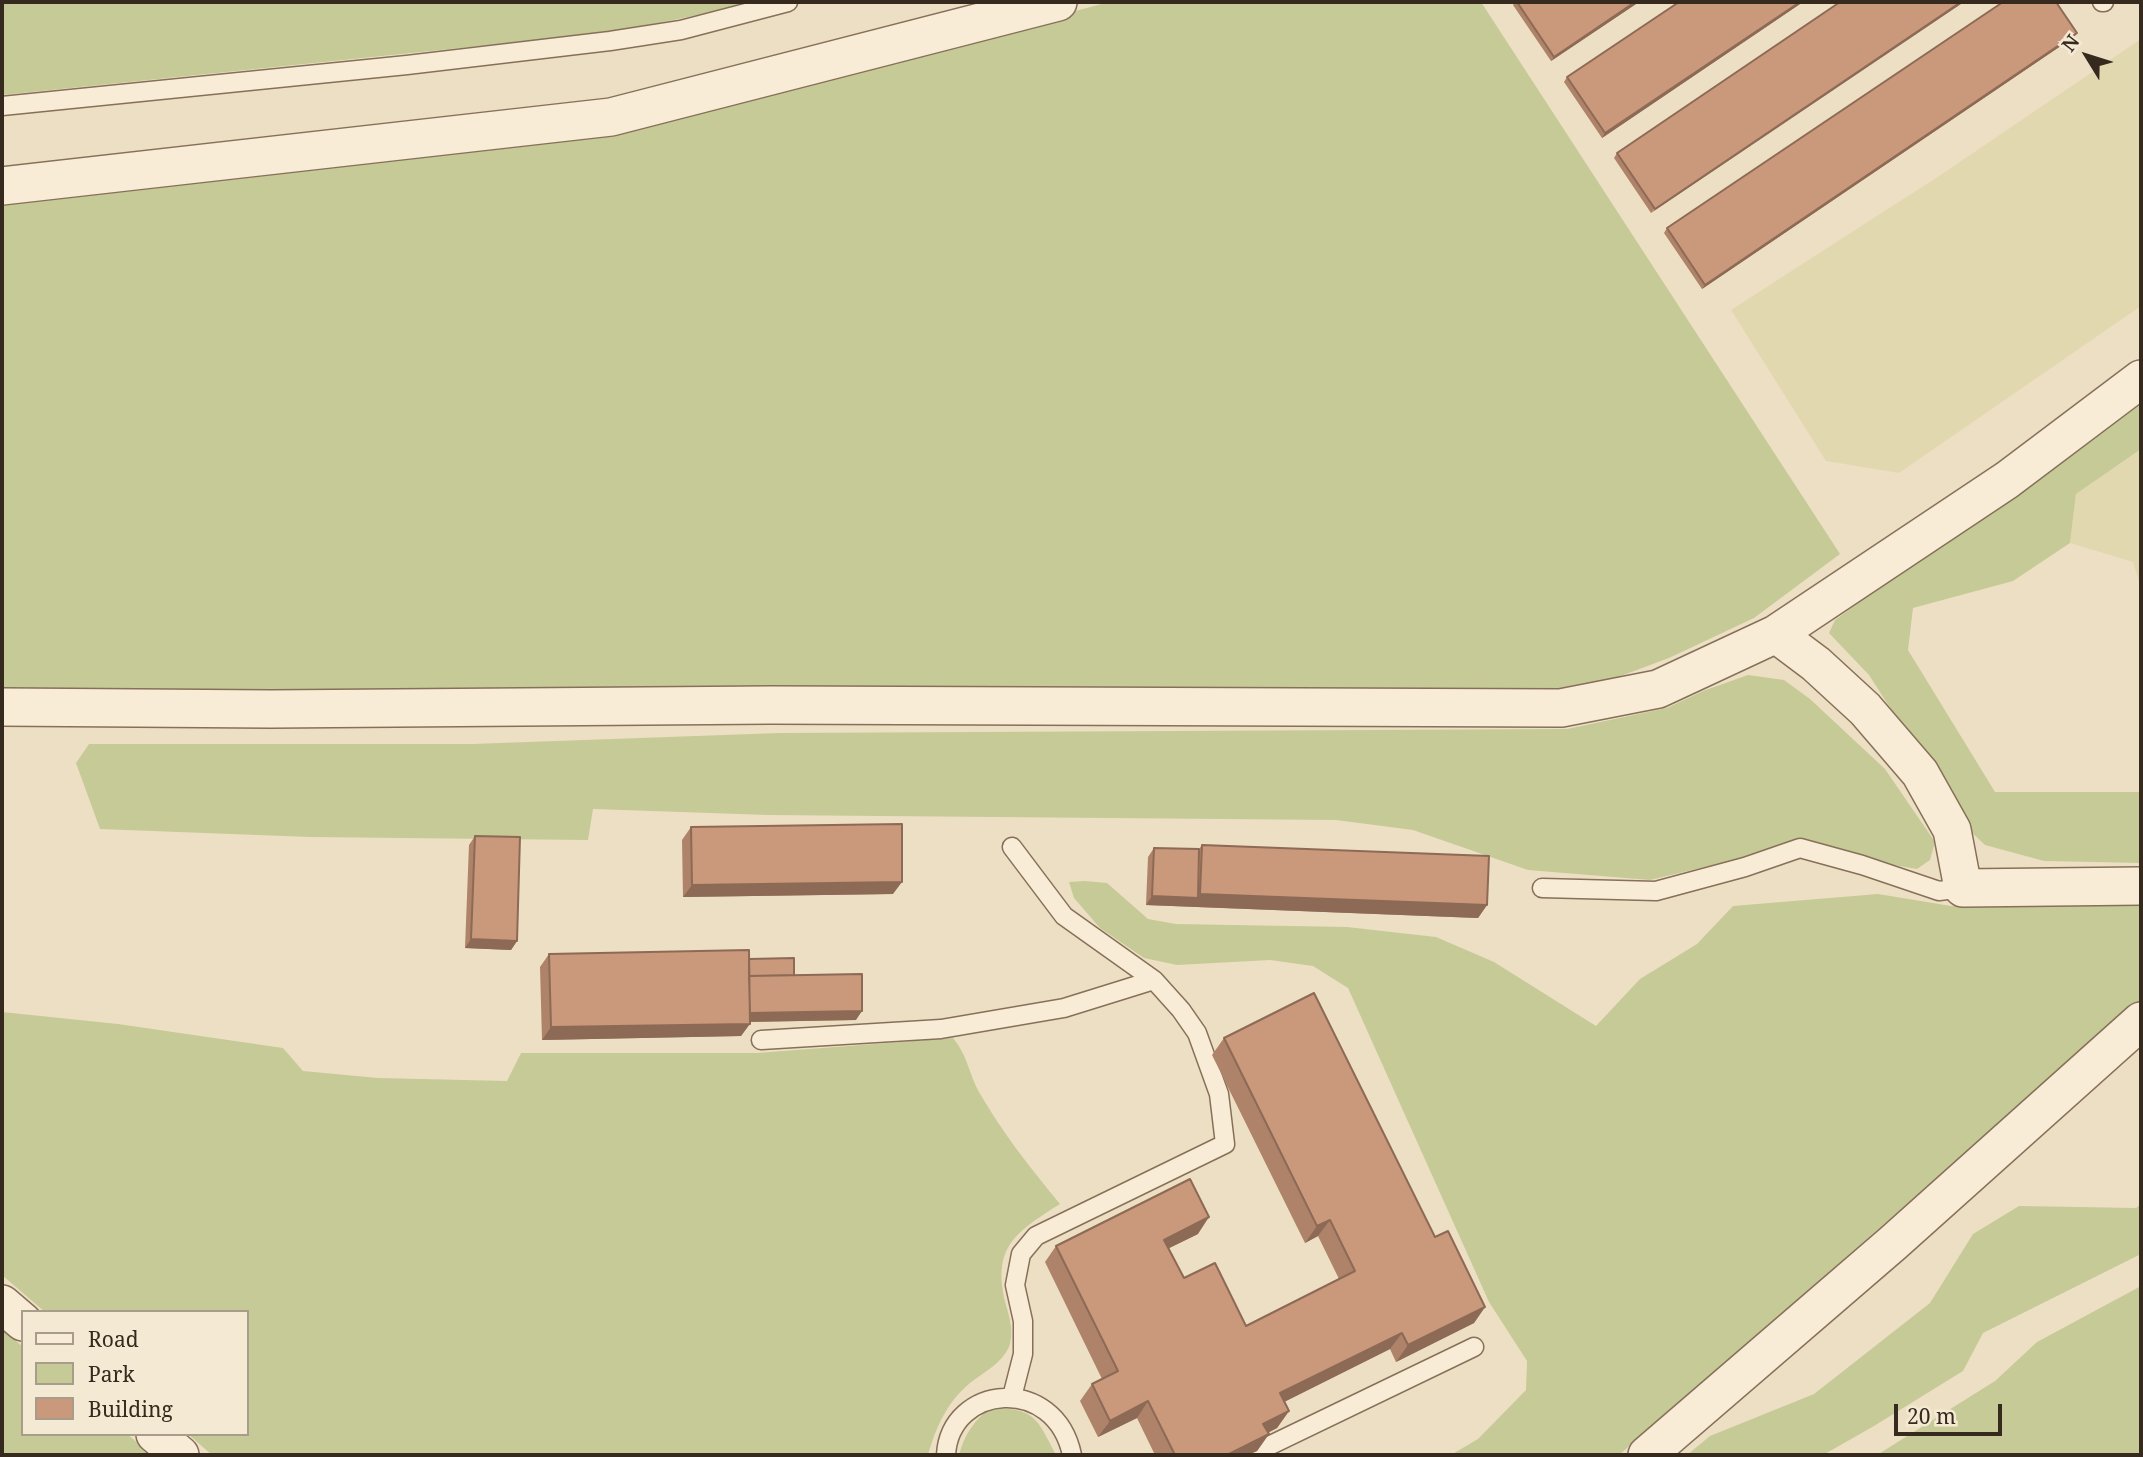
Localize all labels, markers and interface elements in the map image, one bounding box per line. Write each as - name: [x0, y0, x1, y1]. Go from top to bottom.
- north arrow: [2052, 21, 2122, 91]
- text: N: [2056, 29, 2085, 57]
- legend: [21, 1310, 248, 1436]
- text: Road: [88, 1325, 139, 1353]
- text: Park: [88, 1360, 135, 1388]
- scale bar: [1898, 1390, 2007, 1434]
- text: Building: [88, 1395, 173, 1423]
- text: 20 m: [1907, 1402, 1956, 1430]

